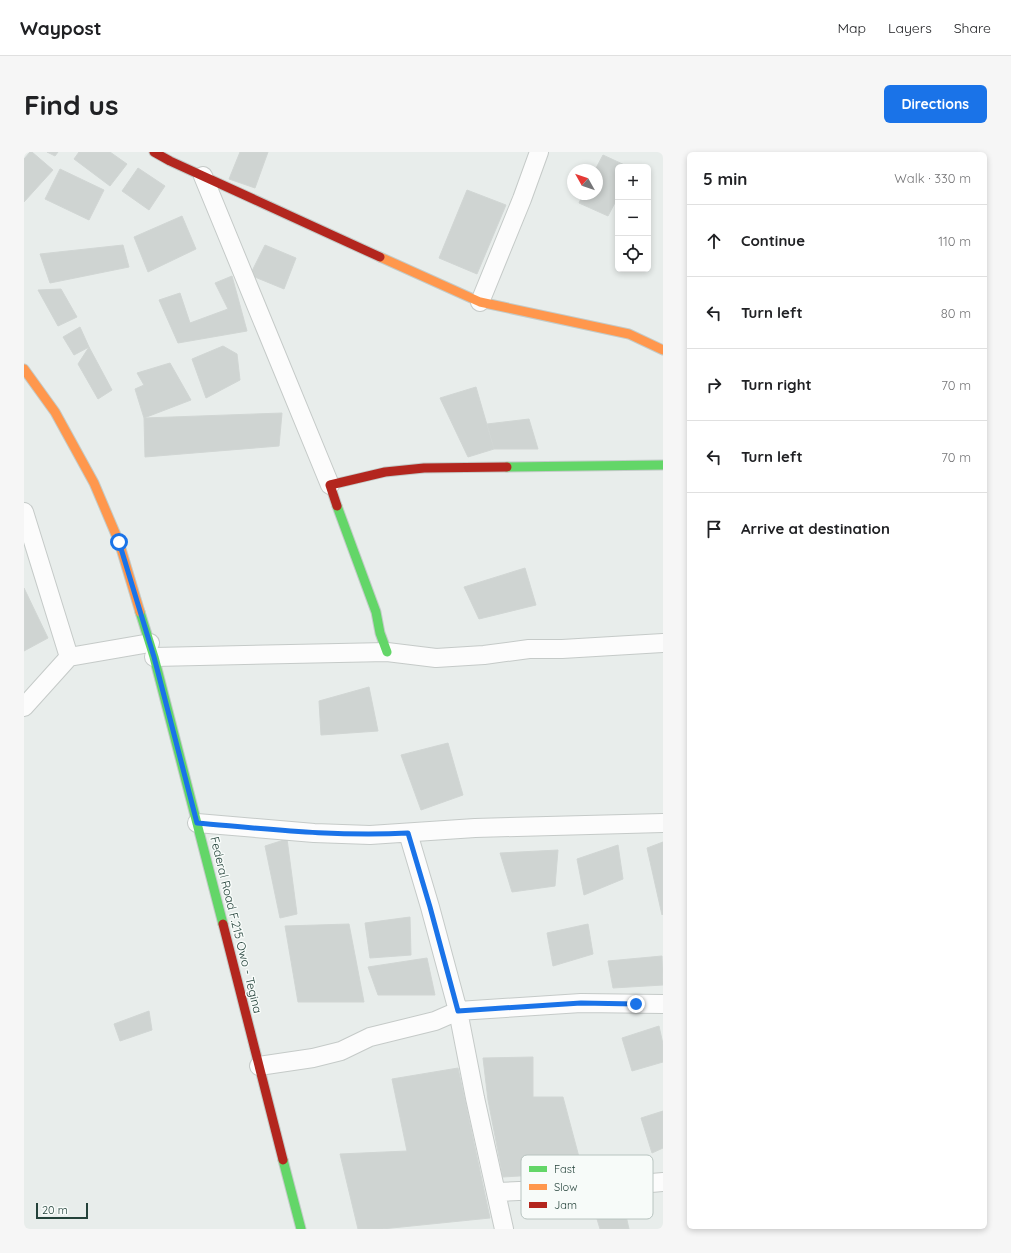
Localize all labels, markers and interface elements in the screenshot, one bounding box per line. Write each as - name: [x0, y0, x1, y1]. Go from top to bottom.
- text: Waypost: [20, 16, 102, 40]
- text: Map: [837, 19, 866, 37]
- text: Layers: [888, 19, 932, 37]
- text: Share: [954, 19, 991, 37]
- button: Directions: [884, 85, 987, 123]
- text: Find us: [24, 87, 118, 122]
- north arrow: [567, 164, 603, 200]
- map controls: [615, 164, 651, 272]
- button: +: [615, 164, 651, 200]
- text: 5 min: [703, 168, 747, 189]
- text: Walk · 330 m: [894, 170, 971, 186]
- button: −: [615, 200, 651, 236]
- icon: ahead: [703, 230, 725, 252]
- text: Continue: [741, 231, 805, 250]
- text: 110 m: [938, 233, 971, 249]
- button: locate: [615, 236, 651, 272]
- icon: left: [703, 302, 725, 324]
- text: Turn left: [741, 303, 803, 322]
- text: 80 m: [941, 305, 971, 321]
- icon: right: [703, 374, 725, 396]
- text: Turn right: [741, 375, 812, 394]
- text: 70 m: [941, 377, 971, 393]
- icon: left: [703, 446, 725, 468]
- text: Turn left: [741, 447, 803, 466]
- text: 70 m: [941, 449, 971, 465]
- icon: arrive: [703, 518, 725, 540]
- text: Arrive at destination: [741, 519, 890, 538]
- route start: [110, 533, 128, 551]
- street label: Federal Road F.215 Owo - Tegina: [207, 835, 266, 1015]
- route end: [627, 995, 645, 1013]
- legend: [521, 1155, 653, 1219]
- text: Fast: [554, 1162, 576, 1176]
- text: Slow: [554, 1180, 578, 1194]
- text: Jam: [554, 1198, 577, 1212]
- scale bar: [36, 1201, 88, 1220]
- text: 20 m: [42, 1203, 68, 1217]

